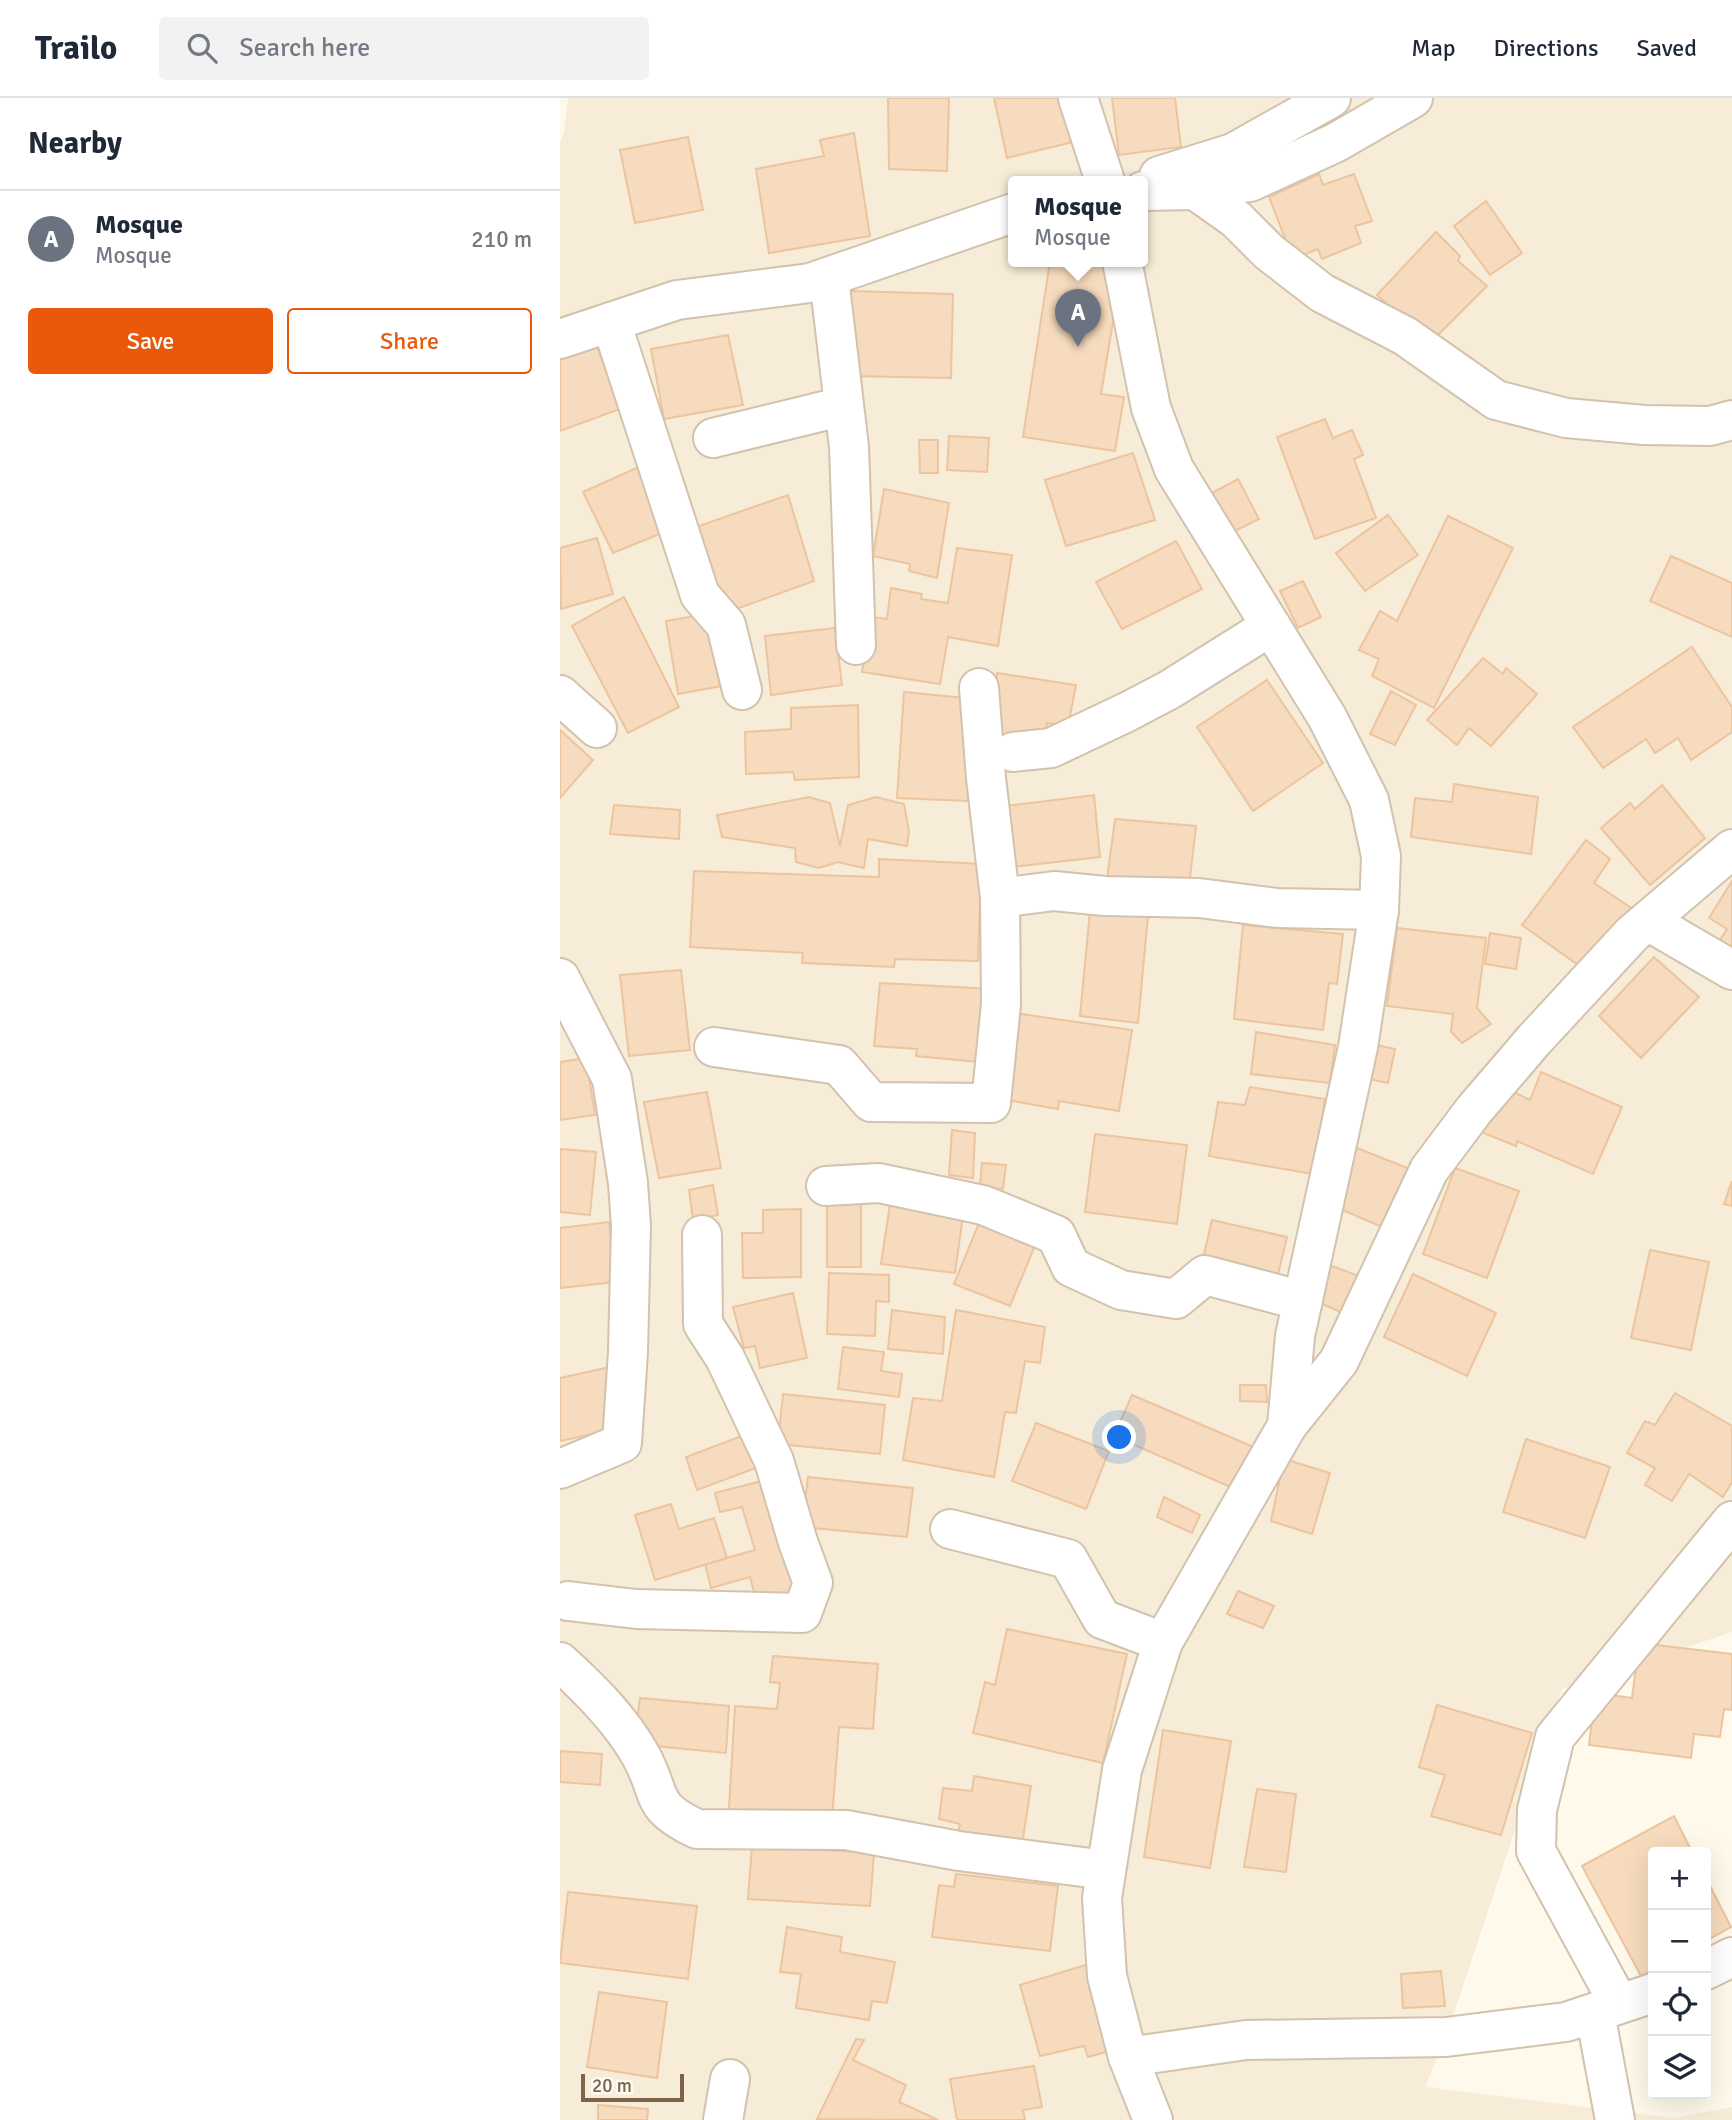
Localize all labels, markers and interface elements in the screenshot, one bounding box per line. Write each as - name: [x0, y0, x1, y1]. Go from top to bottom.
- search box: [159, 17, 649, 80]
- text: Trailo: [35, 28, 117, 69]
- icon: search: [183, 29, 221, 67]
- text: Search here: [239, 32, 370, 64]
- text: Map: [1411, 33, 1456, 63]
- text: Directions: [1494, 33, 1599, 63]
- text: Saved: [1637, 33, 1697, 63]
- text: Nearby: [28, 125, 122, 162]
- popup: [1008, 176, 1148, 267]
- text: Mosque: [1034, 191, 1122, 223]
- text: Mosque: [95, 209, 183, 241]
- text: Mosque: [1034, 223, 1111, 252]
- text: A: [44, 225, 58, 254]
- text: 210 m: [471, 225, 532, 254]
- text: Mosque: [95, 241, 172, 270]
- pin: A: [1055, 289, 1101, 347]
- button: Save: [28, 308, 273, 374]
- button: Share: [287, 308, 532, 374]
- your location: [1102, 1420, 1136, 1454]
- map controls: [1648, 1847, 1711, 2099]
- button: +: [1648, 1847, 1711, 1910]
- button: −: [1648, 1910, 1711, 1973]
- button: locate: [1648, 1973, 1711, 2036]
- button: layers: [1648, 2036, 1711, 2099]
- scale bar: [581, 2071, 684, 2103]
- text: 20 m: [592, 2074, 632, 2098]

